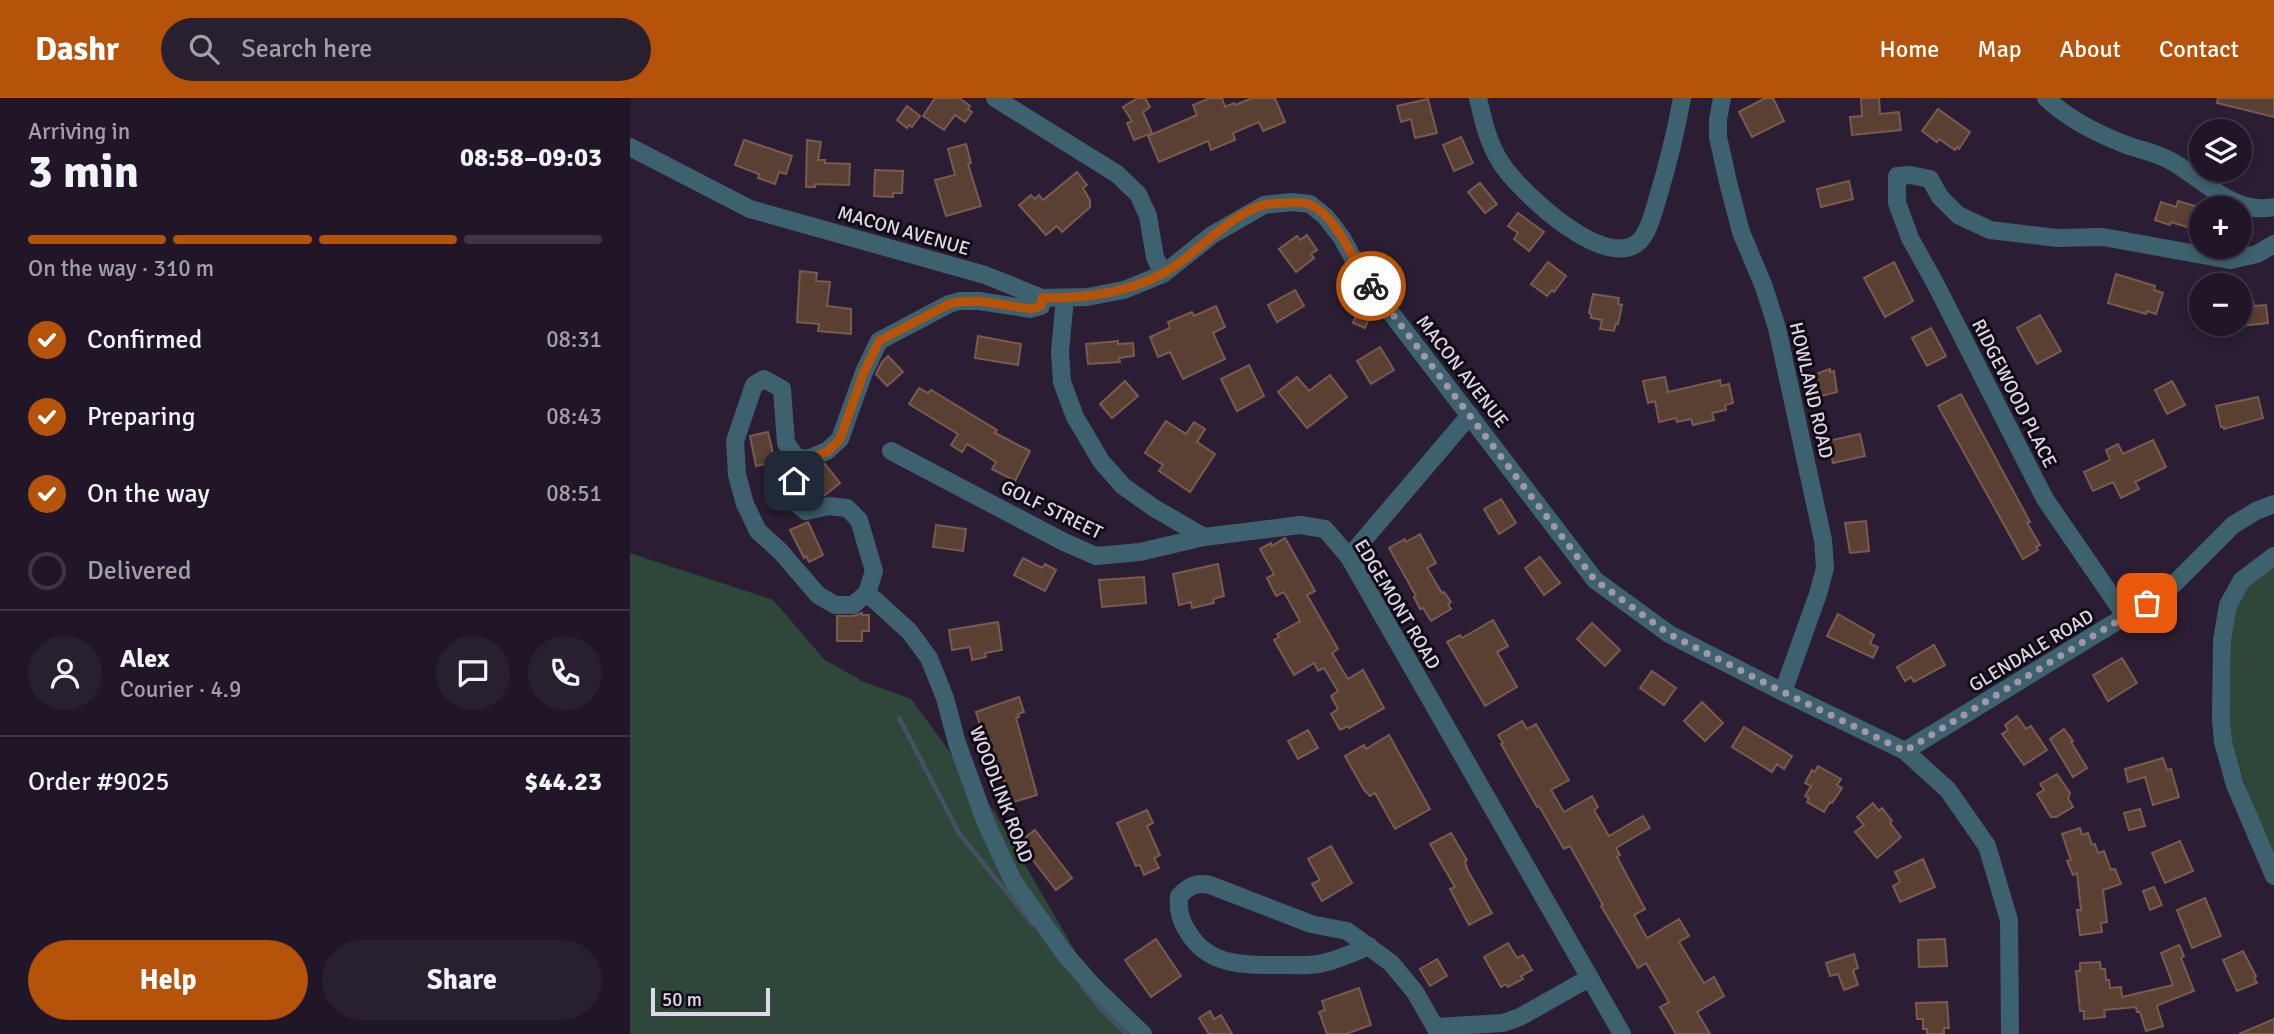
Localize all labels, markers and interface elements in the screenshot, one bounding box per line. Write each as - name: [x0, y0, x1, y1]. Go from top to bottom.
- search box: [161, 18, 651, 81]
- text: Dashr: [35, 29, 119, 70]
- icon: search: [185, 30, 223, 68]
- text: Search here: [241, 33, 372, 65]
- text: Home: [1879, 34, 1939, 64]
- text: Map: [1977, 34, 2022, 64]
- text: About: [2060, 34, 2121, 64]
- text: Contact: [2159, 34, 2239, 64]
- text: Arriving in: [28, 117, 130, 146]
- map controls: [2189, 119, 2252, 336]
- button: layers: [2189, 119, 2252, 182]
- text: 08:58–09:03: [460, 142, 602, 174]
- text: 3 min: [28, 144, 139, 200]
- button: +: [2189, 196, 2252, 259]
- street label: MACON AVENUE: [835, 201, 973, 261]
- courier: [1336, 251, 1406, 321]
- text: On the way · 310 m: [28, 254, 214, 283]
- icon: bike: [1352, 267, 1390, 305]
- button: −: [2189, 273, 2252, 336]
- street label: MACON AVENUE: [1411, 311, 1514, 433]
- street label: RIDGEWOOD PLACE: [1966, 315, 2062, 472]
- street label: HOWLAND ROAD: [1784, 320, 1838, 461]
- icon: check: [28, 321, 66, 359]
- text: Confirmed: [87, 324, 202, 356]
- text: 08:31: [546, 325, 602, 354]
- icon: check: [28, 398, 66, 436]
- text: Preparing: [87, 401, 195, 433]
- text: 08:43: [546, 402, 602, 431]
- pin: [764, 451, 824, 511]
- icon: home: [775, 462, 813, 500]
- icon: check: [28, 475, 66, 513]
- street label: GOLF STREET: [997, 475, 1107, 545]
- text: On the way: [87, 478, 210, 510]
- text: 08:51: [546, 479, 602, 508]
- street label: EDGEMONT ROAD: [1349, 535, 1445, 674]
- text: Delivered: [87, 555, 192, 587]
- pin: [2117, 573, 2177, 633]
- icon: bag: [2128, 584, 2166, 622]
- street label: GLENDALE ROAD: [1965, 604, 2098, 698]
- button: person: [28, 636, 102, 710]
- button: chat: [436, 636, 510, 710]
- button: phone: [528, 636, 602, 710]
- text: Alex: [120, 643, 170, 675]
- text: Courier · 4.9: [120, 675, 241, 704]
- street label: WOODLINK ROAD: [964, 723, 1038, 866]
- text: Order #9025: [28, 766, 169, 798]
- text: $44.23: [524, 766, 602, 798]
- button: Help: [28, 940, 308, 1020]
- button: Share: [322, 940, 602, 1020]
- scale bar: [651, 985, 770, 1017]
- text: 50 m: [662, 988, 702, 1012]

